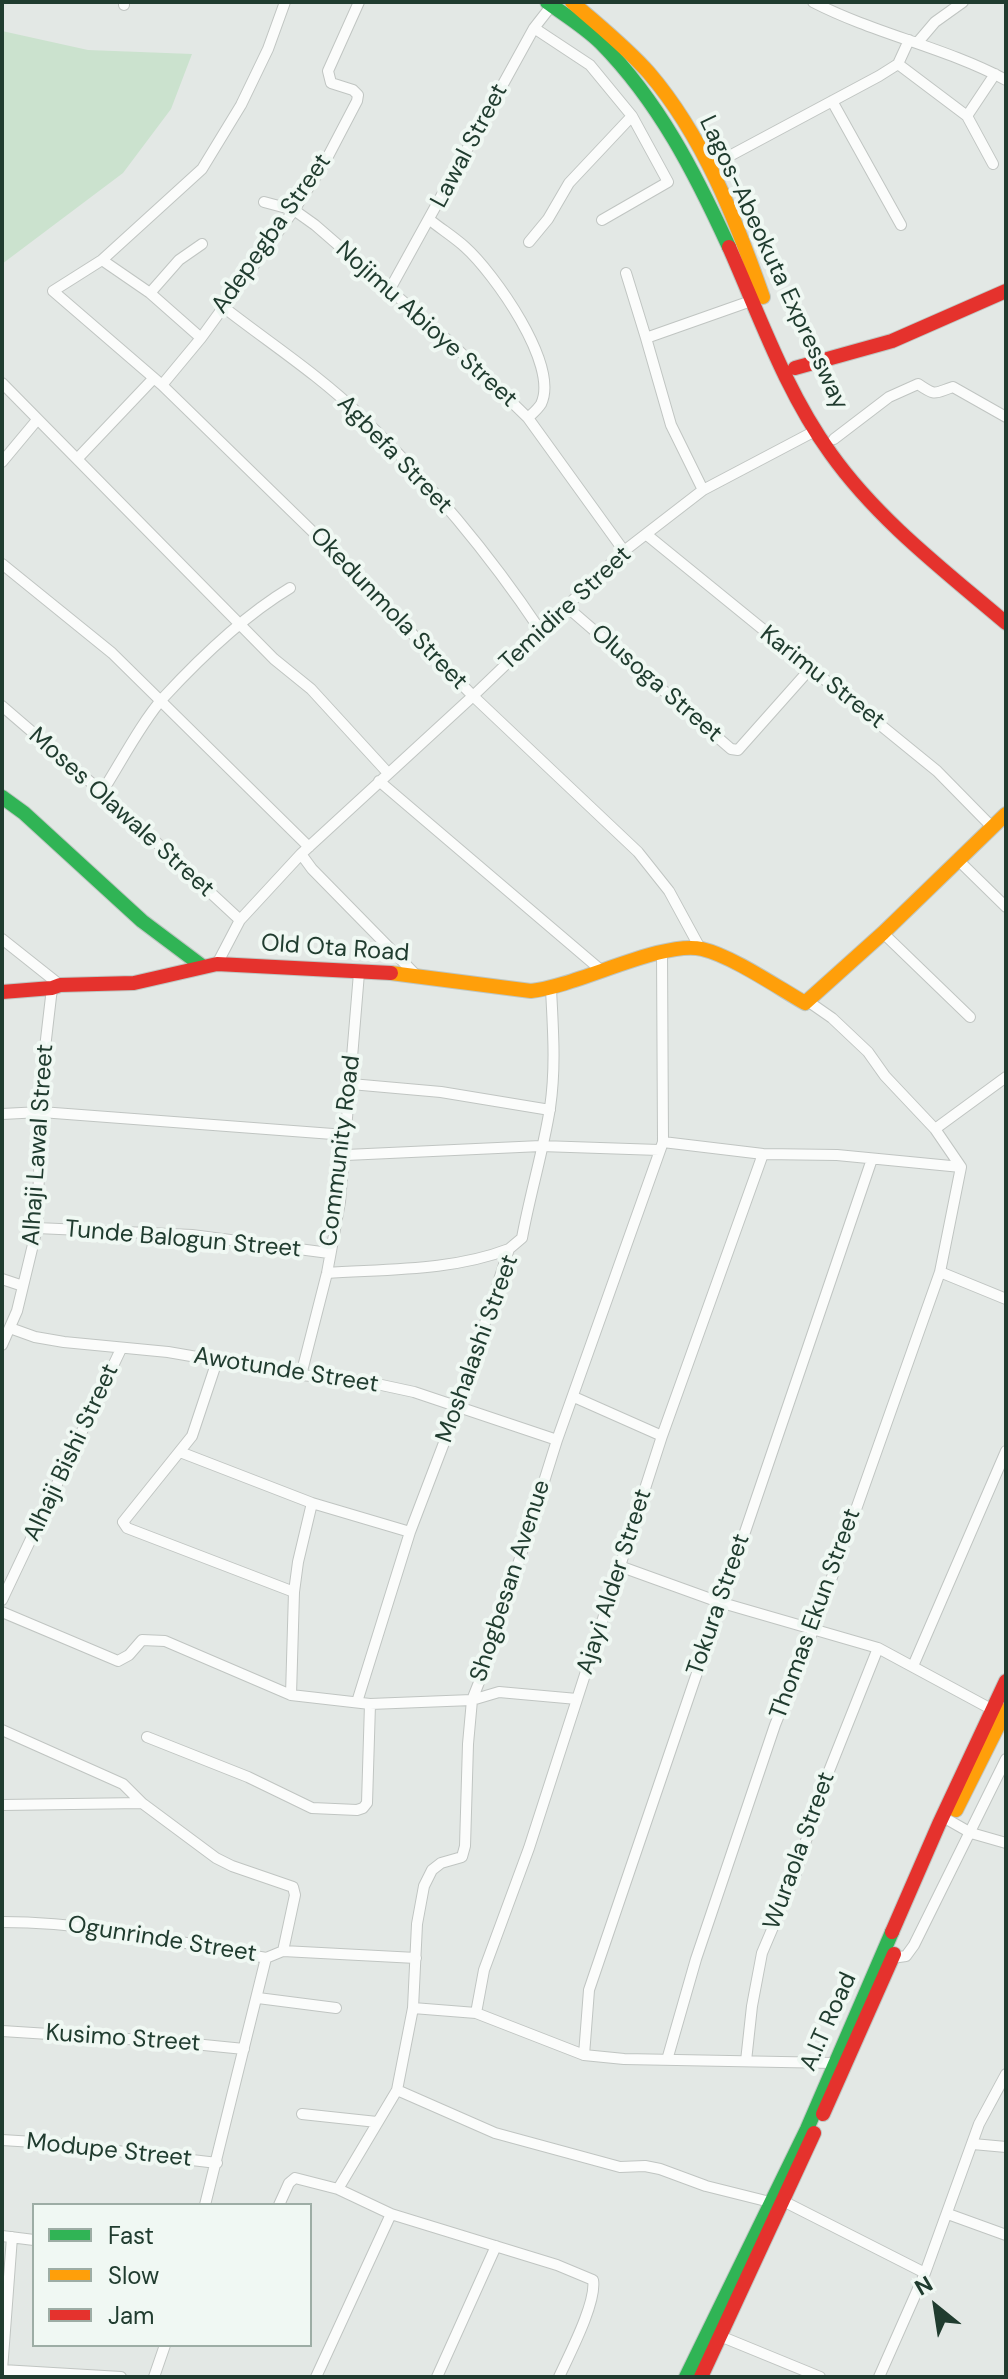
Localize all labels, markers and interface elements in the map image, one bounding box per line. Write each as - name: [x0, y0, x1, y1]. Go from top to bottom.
- street label: Lawal Street: [425, 79, 515, 213]
- street label: Lagos-Abeokuta Expressway: [692, 112, 854, 414]
- street label: Adepegba Street: [206, 149, 338, 319]
- street label: Nojimu Abioye Street: [329, 236, 523, 414]
- street label: Agbefa Street: [330, 390, 458, 520]
- street label: Okedunmola Street: [303, 522, 473, 696]
- street label: Temidire Street: [494, 541, 638, 677]
- street label: Olusoga Street: [585, 619, 727, 749]
- street label: Karimu Street: [754, 620, 890, 736]
- street label: Moses Olawale Street: [22, 722, 220, 904]
- street label: Old Ota Road: [260, 929, 410, 969]
- street label: Alhaji Lawal Street: [18, 1043, 60, 1247]
- street label: Community Road: [315, 1054, 367, 1248]
- street label: Tunde Balogun Street: [64, 1215, 302, 1265]
- street label: Moshalashi Street: [431, 1251, 525, 1447]
- street label: Awotunde Street: [192, 1342, 380, 1400]
- street label: Alhaji Bishi Street: [18, 1360, 126, 1546]
- street label: Shogbesan Avenue: [465, 1477, 557, 1685]
- street label: Ajayi Alder Street: [571, 1486, 659, 1678]
- street label: Thomas Ekun Street: [765, 1505, 867, 1723]
- street label: Tokura Street: [681, 1530, 757, 1680]
- street label: Wuraola Street: [758, 1768, 842, 1934]
- street label: Ogunrinde Street: [65, 1911, 259, 1969]
- street label: A.I.T Road: [795, 1968, 863, 2076]
- street label: Kusimo Street: [45, 2019, 201, 2059]
- street label: Modupe Street: [25, 2128, 193, 2174]
- legend: [32, 2203, 312, 2347]
- text: Fast: [108, 2220, 154, 2251]
- text: Slow: [108, 2260, 159, 2291]
- north arrow: [896, 2267, 976, 2347]
- text: N: [910, 2269, 938, 2302]
- text: Jam: [108, 2300, 154, 2331]

